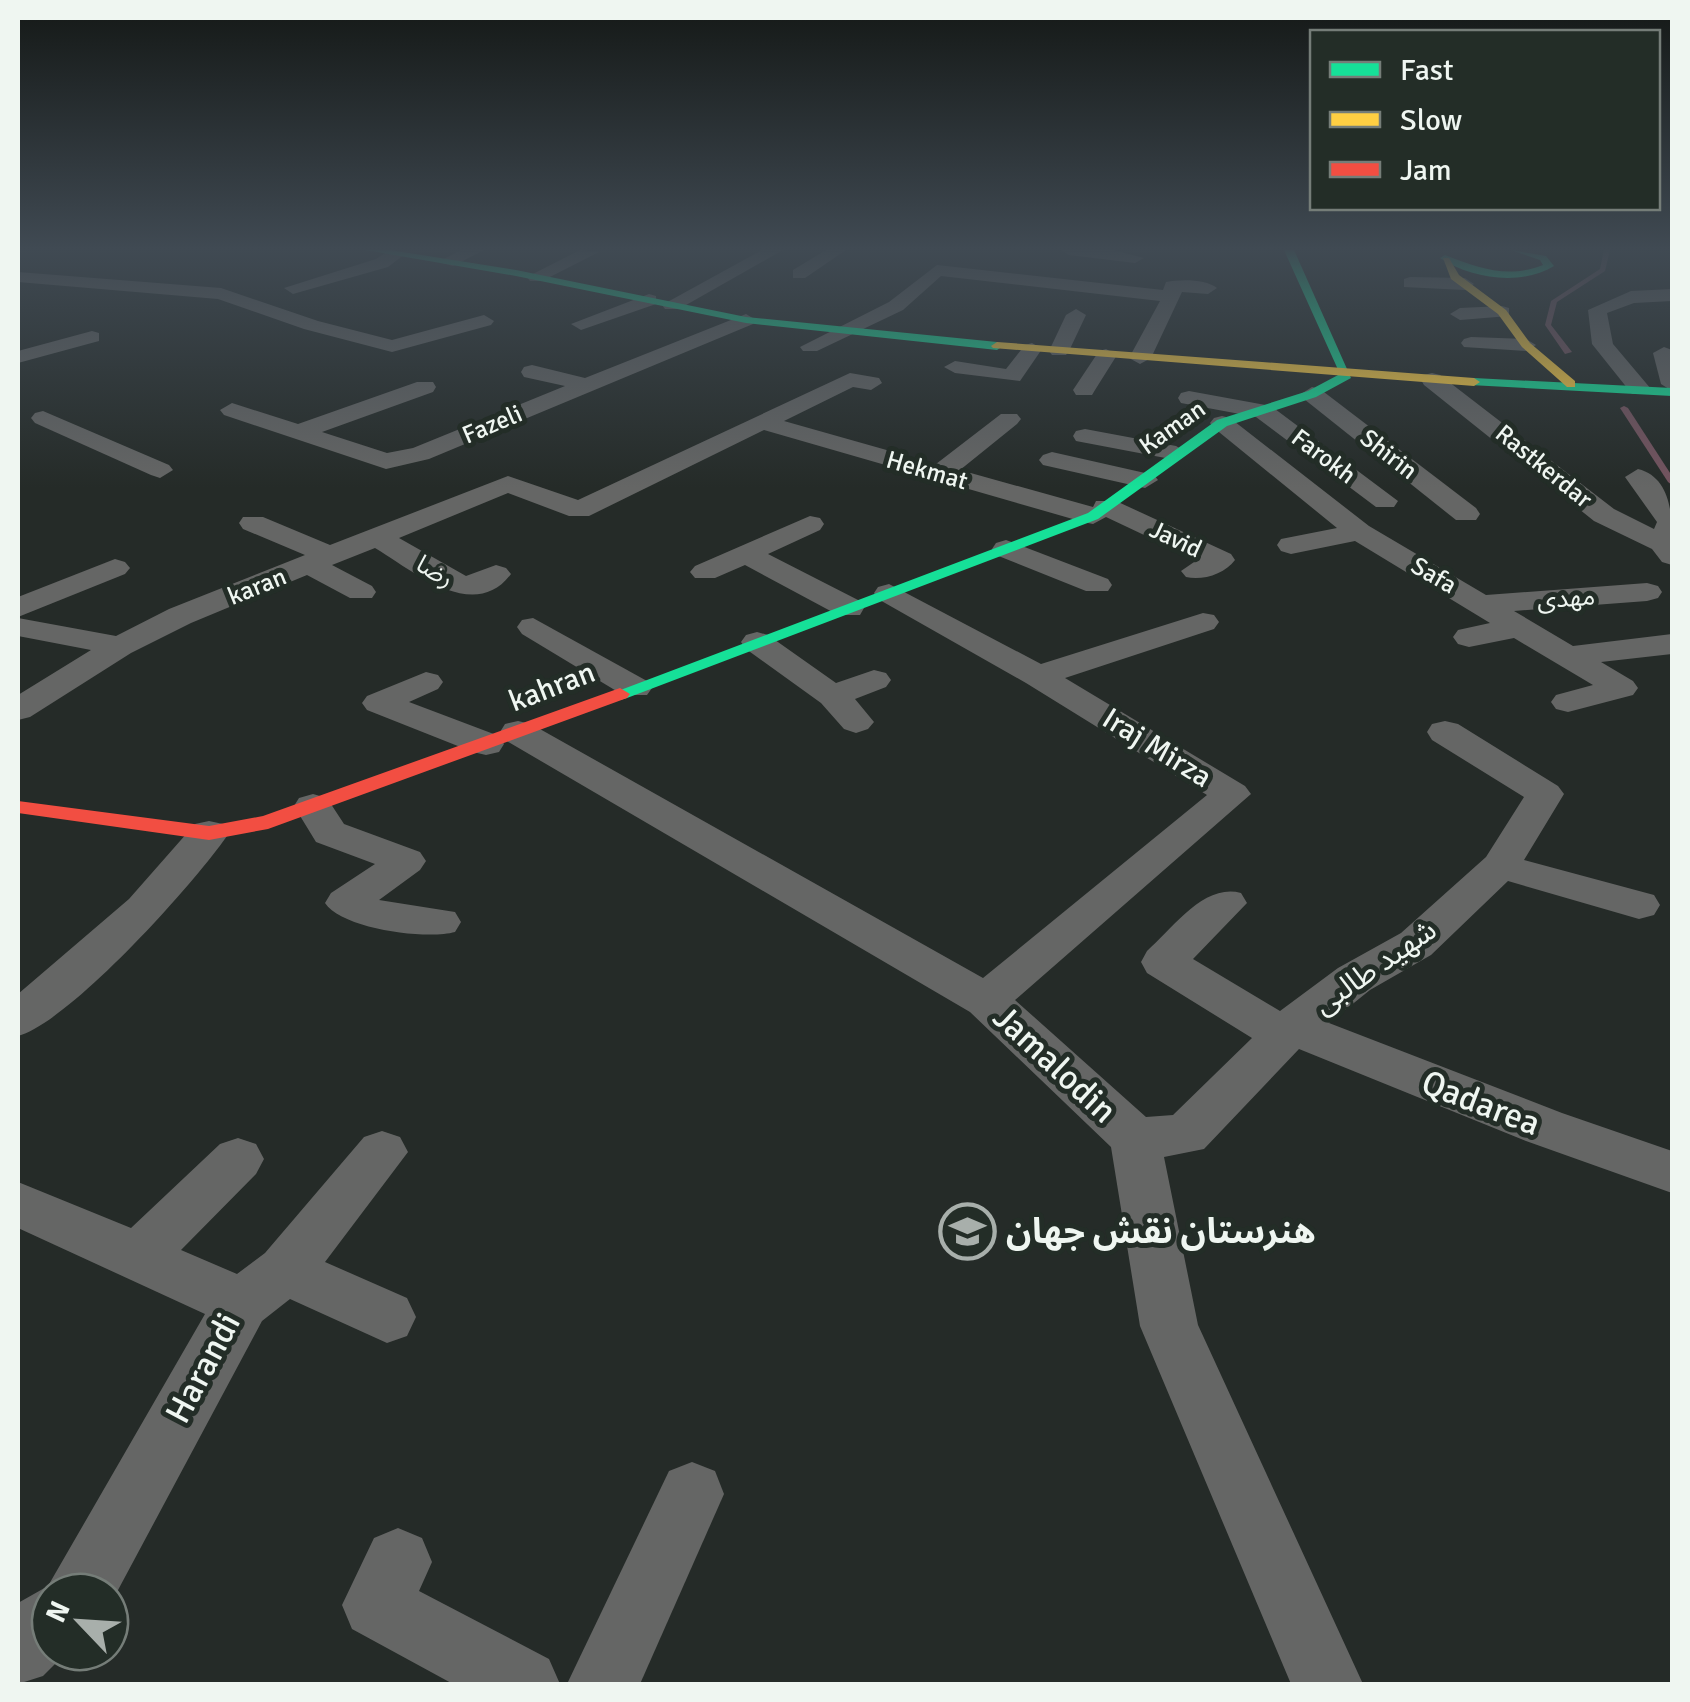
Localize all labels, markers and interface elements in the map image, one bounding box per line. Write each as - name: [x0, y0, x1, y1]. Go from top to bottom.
- legend: [1310, 30, 1660, 210]
- text: Fast: [1400, 52, 1453, 89]
- text: Slow: [1400, 102, 1462, 139]
- text: Jam: [1400, 152, 1452, 189]
- street label: Kaman: [1133, 393, 1211, 461]
- street label: Fazeli: [457, 398, 527, 450]
- street label: Rastkerdar: [1489, 417, 1599, 515]
- street label: Farokh: [1286, 422, 1362, 490]
- street label: Shirin: [1354, 422, 1424, 486]
- street label: Hekmat: [883, 444, 971, 496]
- street label: Javid: [1145, 514, 1207, 564]
- street label: رضا: [411, 548, 459, 594]
- street label: Safa: [1406, 550, 1462, 600]
- street label: karan: [223, 560, 291, 612]
- street label: مهدی: [1536, 581, 1596, 615]
- street label: kahran: [504, 654, 600, 720]
- street label: Iraj Mirza: [1095, 700, 1219, 796]
- street label: شهید طالبی: [1306, 911, 1444, 1023]
- street label: Jamalodin: [984, 996, 1126, 1132]
- street label: Qadarea: [1416, 1061, 1546, 1145]
- school or university icon: هنرستان نقش جهان: [937, 1201, 997, 1261]
- place label: هنرستان نقش جهان: [1006, 1210, 1316, 1253]
- street label: Harandi: [156, 1305, 250, 1431]
- north arrow: [30, 1572, 130, 1672]
- text: N: [39, 1596, 78, 1628]

